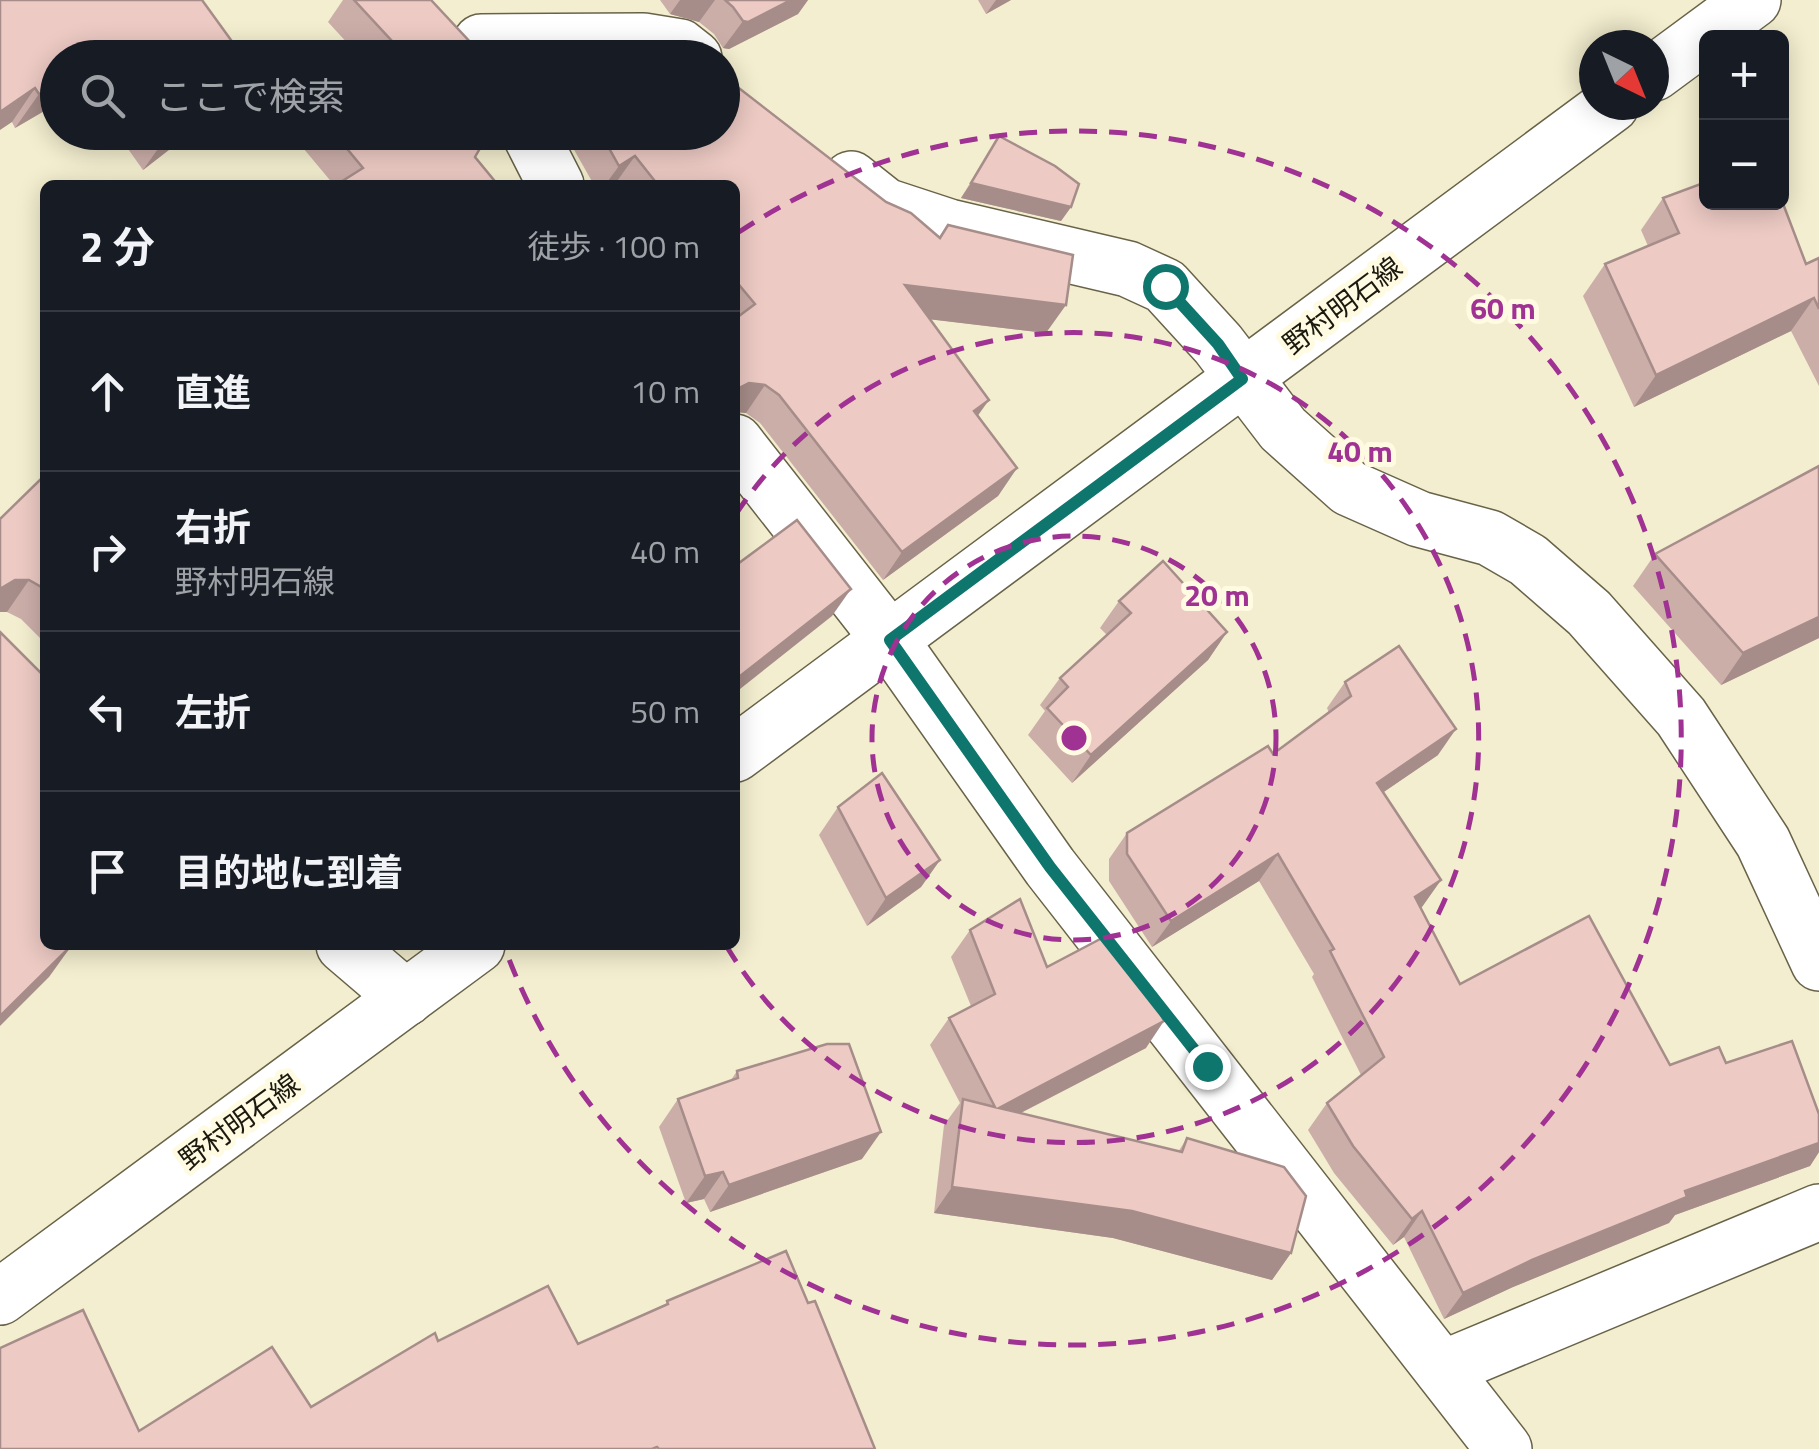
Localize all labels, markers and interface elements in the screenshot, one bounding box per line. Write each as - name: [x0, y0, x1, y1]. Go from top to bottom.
- north arrow: [1579, 30, 1669, 120]
- map controls: [1699, 30, 1789, 210]
- button: +: [1699, 30, 1789, 120]
- search box: [40, 40, 740, 150]
- text: ここで検索: [155, 67, 345, 125]
- icon: search: [75, 68, 130, 123]
- button: −: [1699, 120, 1789, 210]
- text: 2 分: [80, 214, 155, 278]
- text: 徒歩 · 100 m: [527, 222, 700, 270]
- street label: 野村明石線: [1273, 246, 1411, 364]
- route start: [1143, 264, 1189, 310]
- text: 60 m: [1470, 285, 1536, 331]
- text: 直進: [175, 363, 251, 421]
- icon: ahead: [80, 364, 135, 419]
- text: 10 m: [630, 367, 700, 415]
- text: 40 m: [1327, 428, 1393, 474]
- text: 右折: [175, 498, 251, 556]
- icon: right: [80, 524, 135, 579]
- text: 40 m: [630, 527, 700, 575]
- text: 野村明石線: [175, 557, 335, 605]
- text: 20 m: [1184, 572, 1250, 618]
- text: 左折: [175, 683, 251, 741]
- icon: left: [80, 684, 135, 739]
- text: 50 m: [630, 687, 700, 735]
- centre of rings: [1056, 720, 1092, 756]
- text: 目的地に到着: [175, 843, 403, 901]
- icon: arrive: [80, 844, 135, 899]
- route end: [1185, 1044, 1231, 1090]
- street label: 野村明石線: [170, 1062, 308, 1180]

